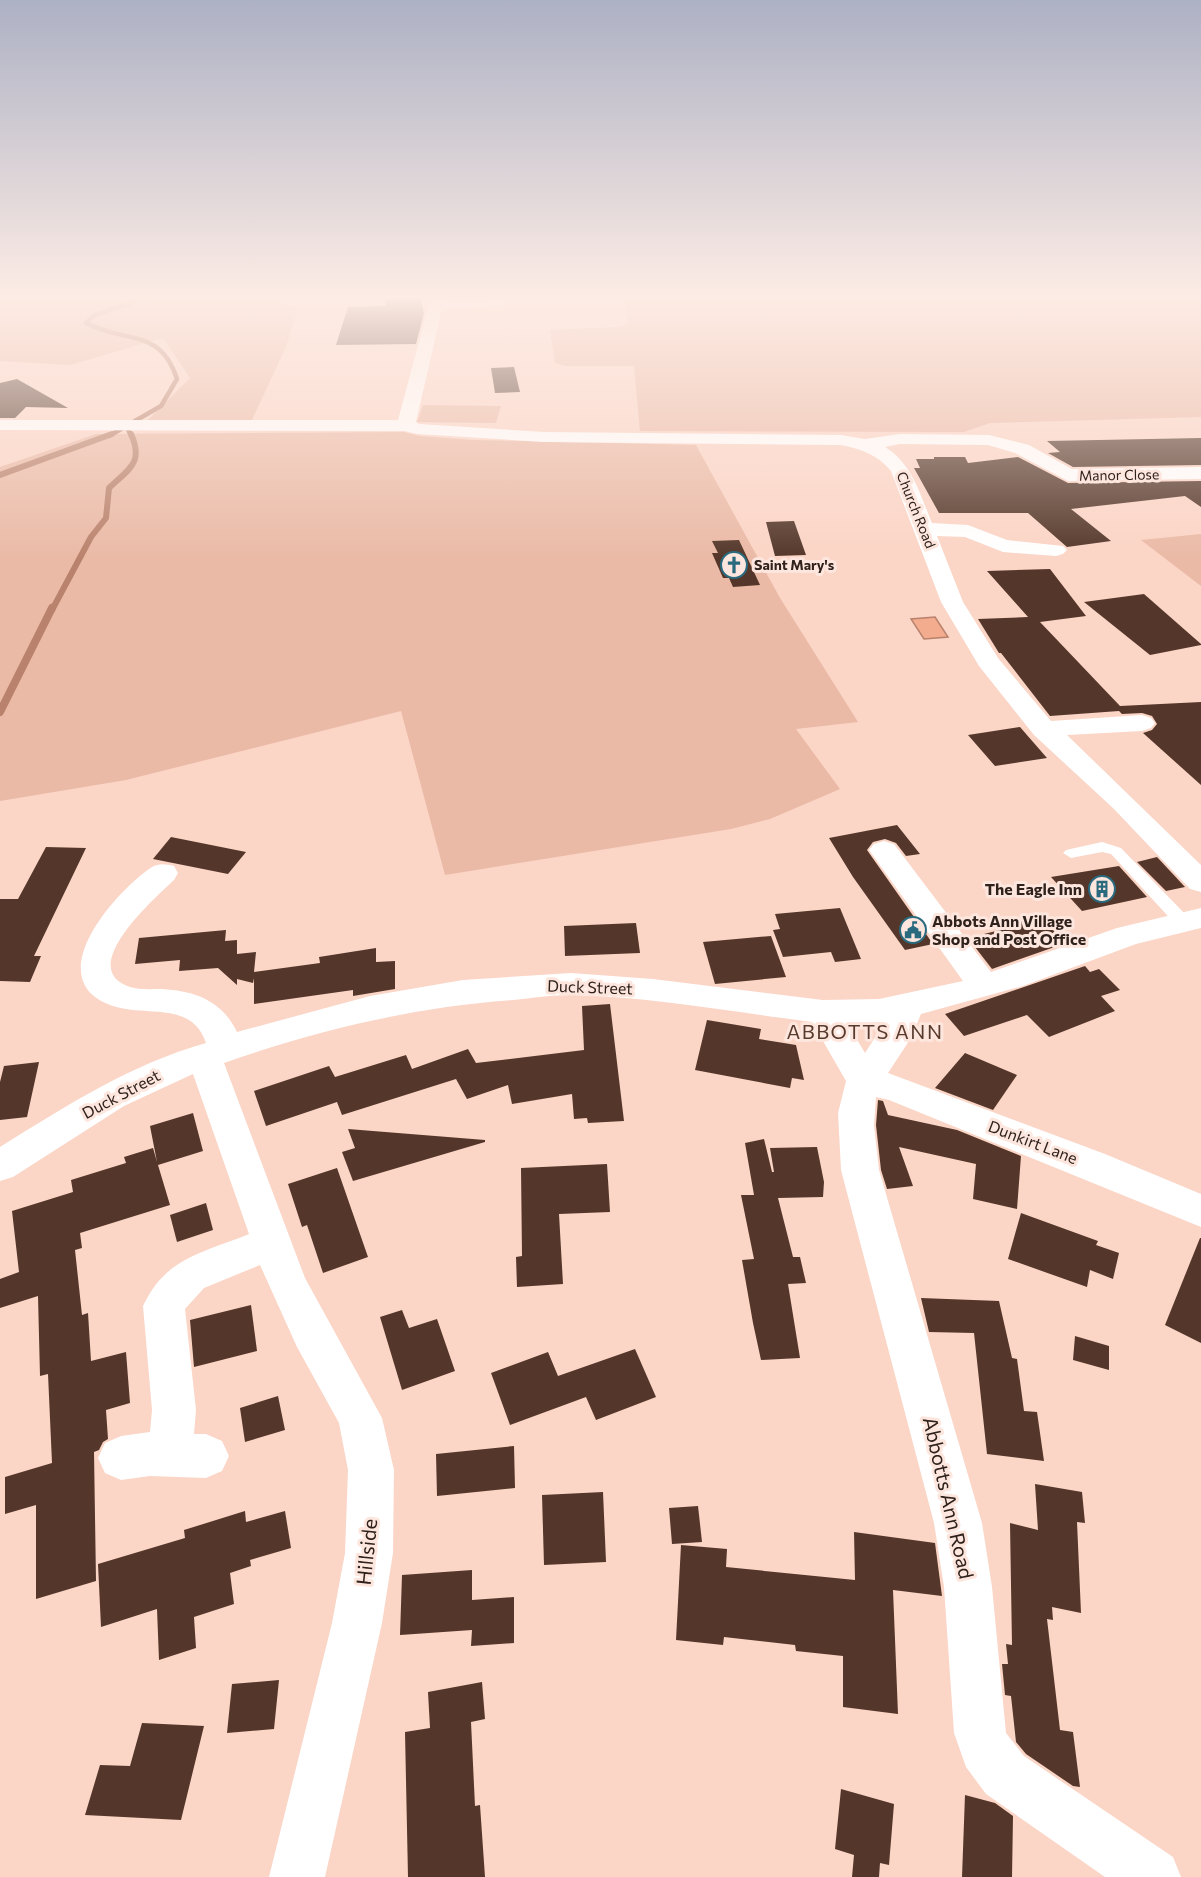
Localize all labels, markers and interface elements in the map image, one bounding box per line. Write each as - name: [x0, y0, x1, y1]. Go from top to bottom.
- street label: Manor Close: [1079, 465, 1159, 484]
- street label: Church Road: [893, 469, 940, 551]
- church icon: Saint Mary's: [719, 550, 749, 580]
- place label: Saint Mary's: [754, 556, 835, 573]
- building icon: The Eagle Inn: [1087, 874, 1117, 904]
- place label: The Eagle Inn: [985, 879, 1082, 898]
- place label: Abbots Ann Village Shop and Post Office: [932, 911, 1086, 948]
- public building icon: Abbots Ann Village Shop and Post Office: [898, 915, 928, 945]
- street label: Duck Street: [547, 976, 634, 998]
- district label: ABBOTTS ANN: [787, 1019, 943, 1043]
- street label: Duck Street: [79, 1065, 163, 1122]
- street label: Dunkirt Lane: [986, 1116, 1080, 1167]
- street label: Abbotts Ann Road: [919, 1414, 979, 1581]
- street label: Hillside: [351, 1518, 381, 1586]

